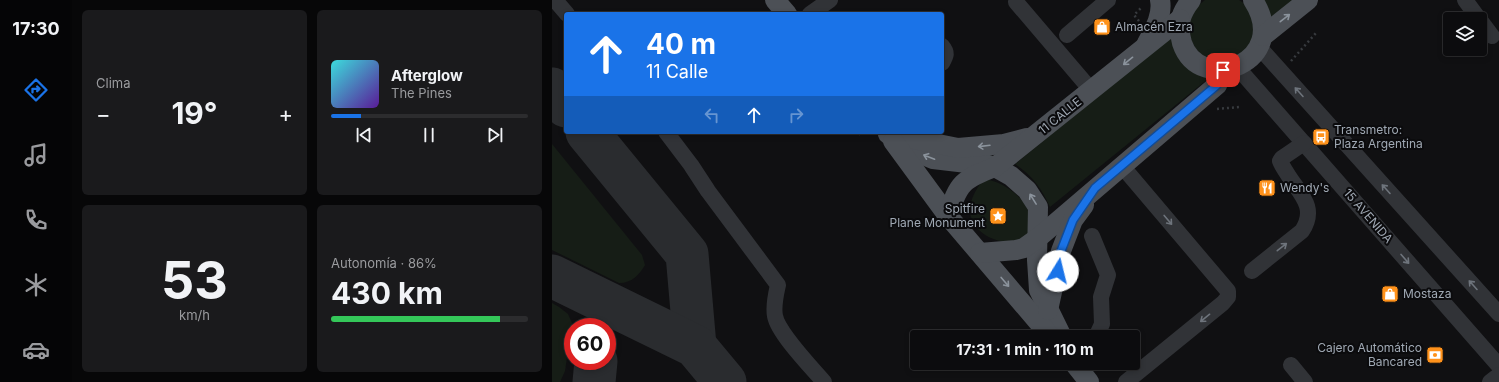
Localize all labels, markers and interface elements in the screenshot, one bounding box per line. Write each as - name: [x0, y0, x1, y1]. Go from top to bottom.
- map controls: [1443, 12, 1487, 56]
- button: layers: [1443, 12, 1487, 56]
- one-way arrow: [1280, 14, 1291, 22]
- shop icon: Almacén Ezra: [1092, 17, 1112, 37]
- text: 17:30: [12, 18, 60, 39]
- place label: Almacén Ezra: [1115, 19, 1193, 34]
- text: 40 m: [646, 27, 716, 61]
- icon: ahead: [580, 28, 632, 80]
- pin: [1206, 53, 1240, 87]
- one-way arrow: [1123, 56, 1134, 65]
- icon: arrive: [1212, 59, 1234, 81]
- text: 11 Calle: [646, 61, 708, 82]
- text: Afterglow: [391, 66, 463, 85]
- text: Clima: [96, 75, 130, 91]
- icon: directions: [22, 76, 50, 104]
- text: The Pines: [391, 85, 452, 101]
- one-way arrow: [1295, 87, 1304, 97]
- street label: 11 CALLE: [1035, 94, 1084, 137]
- text: 19°: [171, 95, 218, 131]
- text: −: [96, 101, 111, 127]
- text: +: [278, 101, 293, 127]
- icon: left: [701, 104, 723, 126]
- icon: ahead: [743, 104, 765, 126]
- icon: right: [785, 104, 807, 126]
- place label: Transmetro: Plaza Argentina: [1334, 122, 1423, 151]
- icon: previous: [353, 124, 375, 146]
- icon: pause: [418, 124, 440, 146]
- icon: next: [484, 124, 506, 146]
- bus stop icon: Transmetro: Plaza Argentina: [1311, 127, 1331, 147]
- icon: music: [22, 141, 50, 169]
- one-way arrow: [978, 143, 991, 150]
- one-way arrow: [923, 153, 935, 160]
- restaurant icon: Wendy's: [1257, 178, 1277, 198]
- place label: Wendy's: [1280, 180, 1329, 195]
- one-way arrow: [1382, 184, 1391, 194]
- street label: 15 AVENIDA: [1341, 185, 1396, 246]
- one-way arrow: [1029, 194, 1037, 205]
- place label: Spitfire Plane Monument: [889, 201, 985, 230]
- icon: phone: [22, 206, 50, 234]
- place icon: Spitfire Plane Monument: [988, 206, 1008, 226]
- one-way arrow: [1164, 215, 1173, 225]
- one-way arrow: [1277, 242, 1288, 251]
- text: 53: [161, 249, 228, 312]
- position arrow: [1037, 250, 1079, 292]
- one-way arrow: [1401, 253, 1410, 264]
- text: Autonomía · 86%: [331, 255, 437, 271]
- icon: climate: [22, 271, 50, 299]
- text: 430 km: [331, 275, 443, 311]
- one-way arrow: [1001, 277, 1010, 288]
- one-way arrow: [1469, 281, 1478, 291]
- shop icon: Mostaza: [1380, 284, 1400, 304]
- place label: Mostaza: [1403, 286, 1451, 301]
- text: km/h: [179, 307, 210, 323]
- one-way arrow: [1200, 314, 1211, 322]
- speed limit sign: 60: [564, 318, 616, 370]
- icon: car: [22, 336, 50, 364]
- text: 17:31 · 1 min · 110 m: [956, 340, 1094, 359]
- place label: Cajero Automático Bancared: [1317, 340, 1422, 369]
- bank icon: Cajero Automático Bancared: [1425, 345, 1445, 365]

